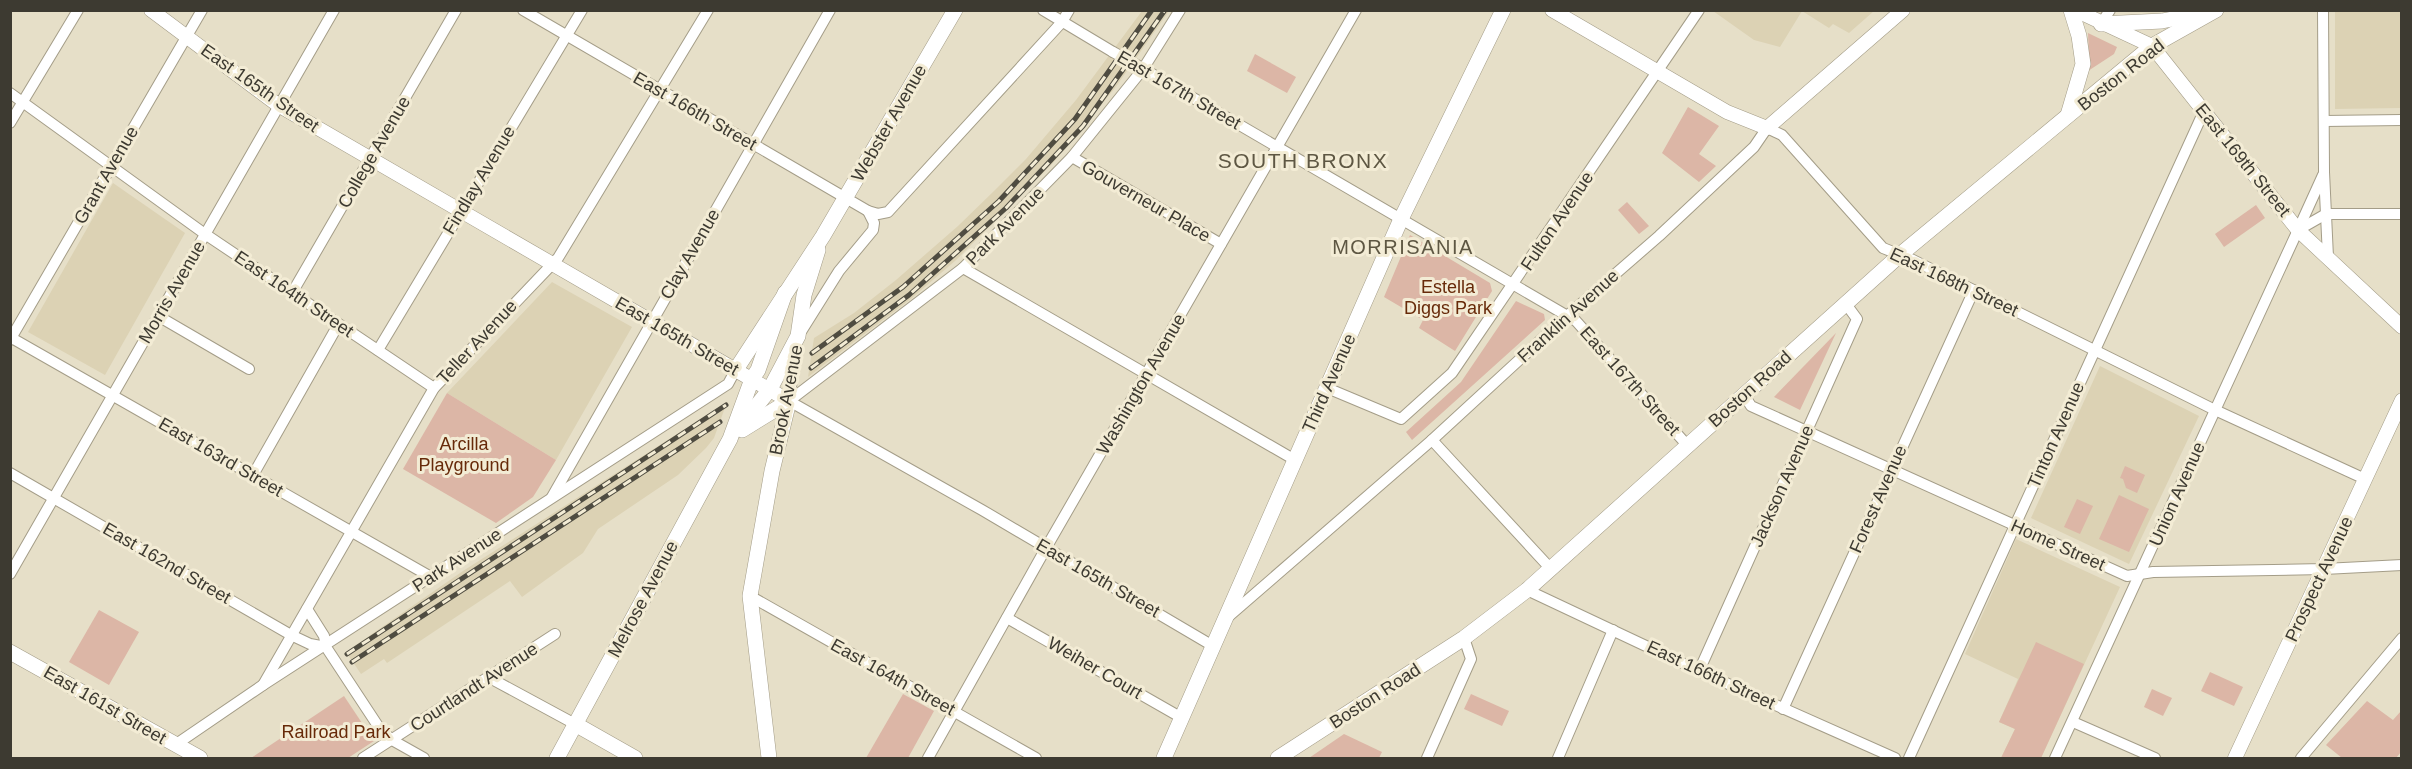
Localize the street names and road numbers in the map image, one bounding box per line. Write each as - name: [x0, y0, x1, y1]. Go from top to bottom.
- street label: Boston Road: [2074, 35, 2168, 115]
- street label: East 165th Street: [197, 40, 323, 136]
- street label: East 167th Street: [1114, 47, 1244, 133]
- street label: Webster Avenue: [847, 61, 931, 185]
- street label: East 166th Street: [630, 68, 760, 154]
- street label: College Avenue: [334, 93, 414, 211]
- street label: East 169th Street: [2191, 100, 2295, 220]
- street label: Grant Avenue: [70, 122, 142, 228]
- street label: Findlay Avenue: [439, 122, 519, 238]
- street label: Gouverneur Place: [1078, 156, 1214, 246]
- street label: Fulton Avenue: [1517, 168, 1597, 274]
- street label: Park Avenue: [962, 183, 1048, 269]
- street label: Clay Avenue: [656, 205, 724, 303]
- street label: Morris Avenue: [135, 237, 209, 347]
- street label: East 168th Street: [1887, 244, 2021, 320]
- street label: East 164th Street: [231, 247, 357, 341]
- street label: Franklin Avenue: [1513, 265, 1623, 367]
- street label: East 165th Street: [612, 293, 742, 379]
- street label: Teller Avenue: [433, 296, 521, 388]
- street label: Washington Avenue: [1093, 310, 1189, 458]
- street label: East 167th Street: [1576, 323, 1684, 439]
- street label: Third Avenue: [1298, 331, 1360, 435]
- street label: Brook Avenue: [766, 343, 806, 457]
- street label: Boston Road: [1705, 347, 1795, 431]
- street label: Tinton Avenue: [2024, 379, 2088, 491]
- street label: East 163rd Street: [155, 413, 287, 501]
- street label: Jackson Avenue: [1746, 422, 1818, 550]
- street label: Union Avenue: [2145, 439, 2209, 549]
- street label: Forest Avenue: [1845, 442, 1911, 556]
- street label: Prospect Avenue: [2281, 513, 2357, 645]
- street label: Home Street: [2008, 515, 2108, 575]
- street label: East 162nd Street: [100, 518, 234, 608]
- street label: Park Avenue: [409, 524, 505, 596]
- street label: East 165th Street: [1033, 535, 1163, 621]
- street label: Melrose Avenue: [604, 537, 682, 661]
- street label: Weiher Court: [1044, 633, 1146, 703]
- street label: East 164th Street: [827, 635, 959, 719]
- street label: East 166th Street: [1644, 637, 1778, 713]
- street label: Courtlandt Avenue: [407, 638, 541, 736]
- street label: Boston Road: [1326, 659, 1424, 733]
- street label: East 161st Street: [40, 662, 170, 748]

